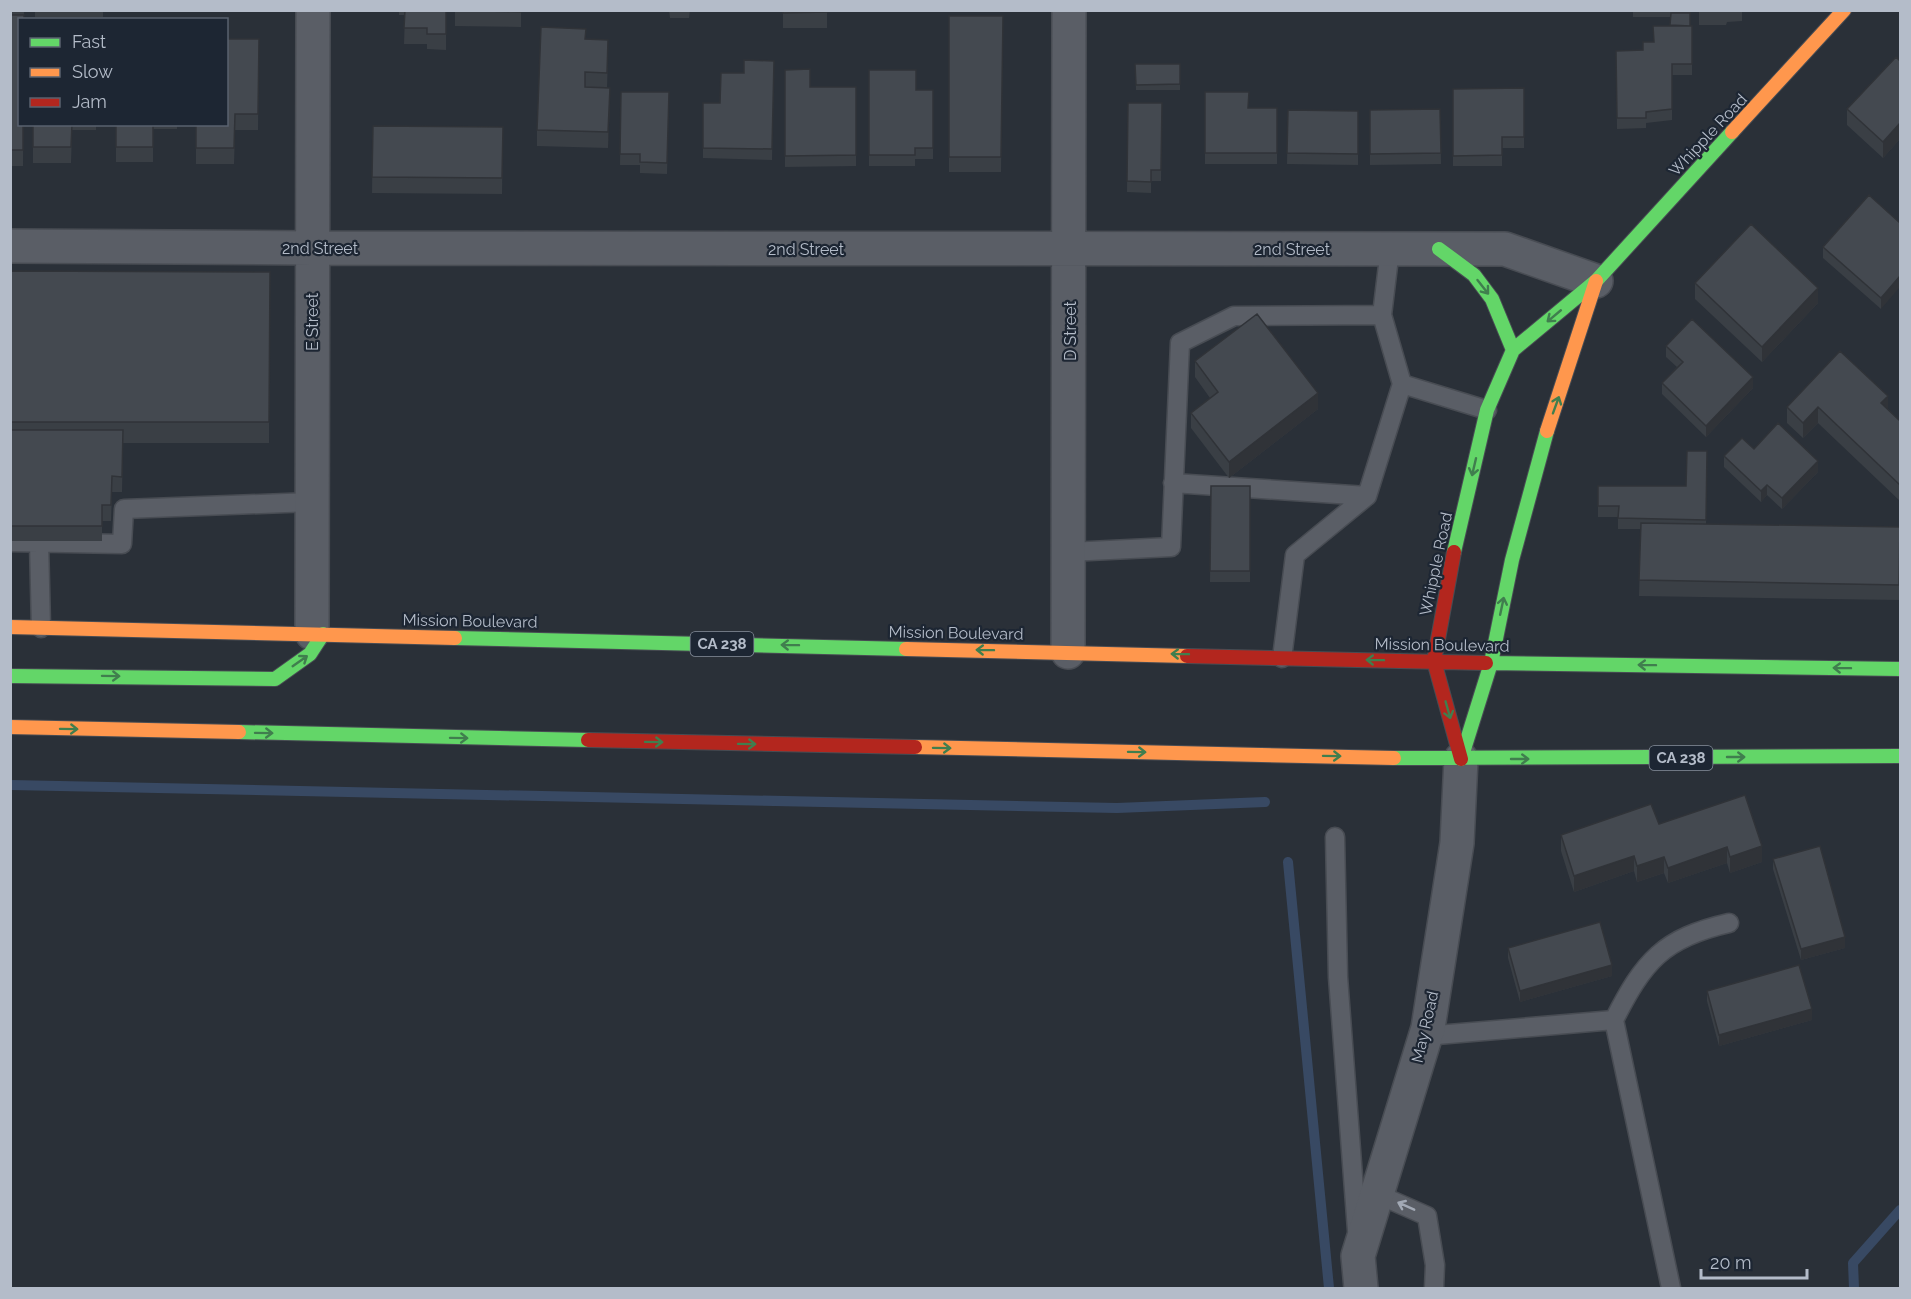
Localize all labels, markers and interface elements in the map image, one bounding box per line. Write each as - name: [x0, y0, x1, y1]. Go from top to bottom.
- legend: [18, 18, 228, 126]
- text: Fast: [72, 31, 106, 52]
- text: Slow: [72, 61, 113, 82]
- street label: Whipple Road: [1665, 90, 1751, 180]
- text: Jam: [72, 91, 107, 112]
- street label: 2nd Street: [282, 239, 359, 258]
- street label: 2nd Street: [768, 240, 845, 259]
- street label: 2nd Street: [1254, 240, 1331, 259]
- one-way arrow: [1476, 279, 1489, 295]
- street label: E Street: [303, 292, 322, 351]
- street label: D Street: [1061, 300, 1080, 361]
- one-way arrow: [1546, 309, 1562, 322]
- one-way arrow: [1552, 397, 1563, 415]
- one-way arrow: [1467, 457, 1479, 476]
- street label: Whipple Road: [1416, 510, 1456, 618]
- one-way arrow: [1497, 596, 1509, 615]
- street label: Mission Boulevard: [402, 610, 538, 632]
- street label: Mission Boulevard: [888, 622, 1024, 644]
- road number: CA 238: [690, 632, 754, 656]
- street label: Mission Boulevard: [1374, 634, 1510, 656]
- one-way arrow: [781, 640, 801, 651]
- one-way arrow: [976, 644, 996, 656]
- one-way arrow: [1171, 649, 1191, 660]
- one-way arrow: [1366, 654, 1386, 666]
- one-way arrow: [292, 655, 308, 667]
- one-way arrow: [1638, 659, 1658, 671]
- one-way arrow: [1833, 663, 1853, 674]
- one-way arrow: [100, 670, 120, 681]
- one-way arrow: [1442, 700, 1454, 719]
- one-way arrow: [58, 723, 78, 734]
- one-way arrow: [253, 728, 273, 739]
- one-way arrow: [448, 732, 468, 744]
- one-way arrow: [643, 736, 663, 748]
- one-way arrow: [737, 738, 757, 750]
- one-way arrow: [932, 742, 952, 754]
- one-way arrow: [1127, 746, 1147, 758]
- road number: CA 238: [1650, 746, 1712, 770]
- one-way arrow: [1322, 750, 1342, 762]
- one-way arrow: [1725, 751, 1745, 763]
- one-way arrow: [1509, 753, 1529, 764]
- street label: May Road: [1408, 989, 1442, 1065]
- one-way arrow: [1397, 1200, 1415, 1212]
- scale bar: [1701, 1242, 1808, 1280]
- text: 20 m: [1710, 1252, 1752, 1273]

